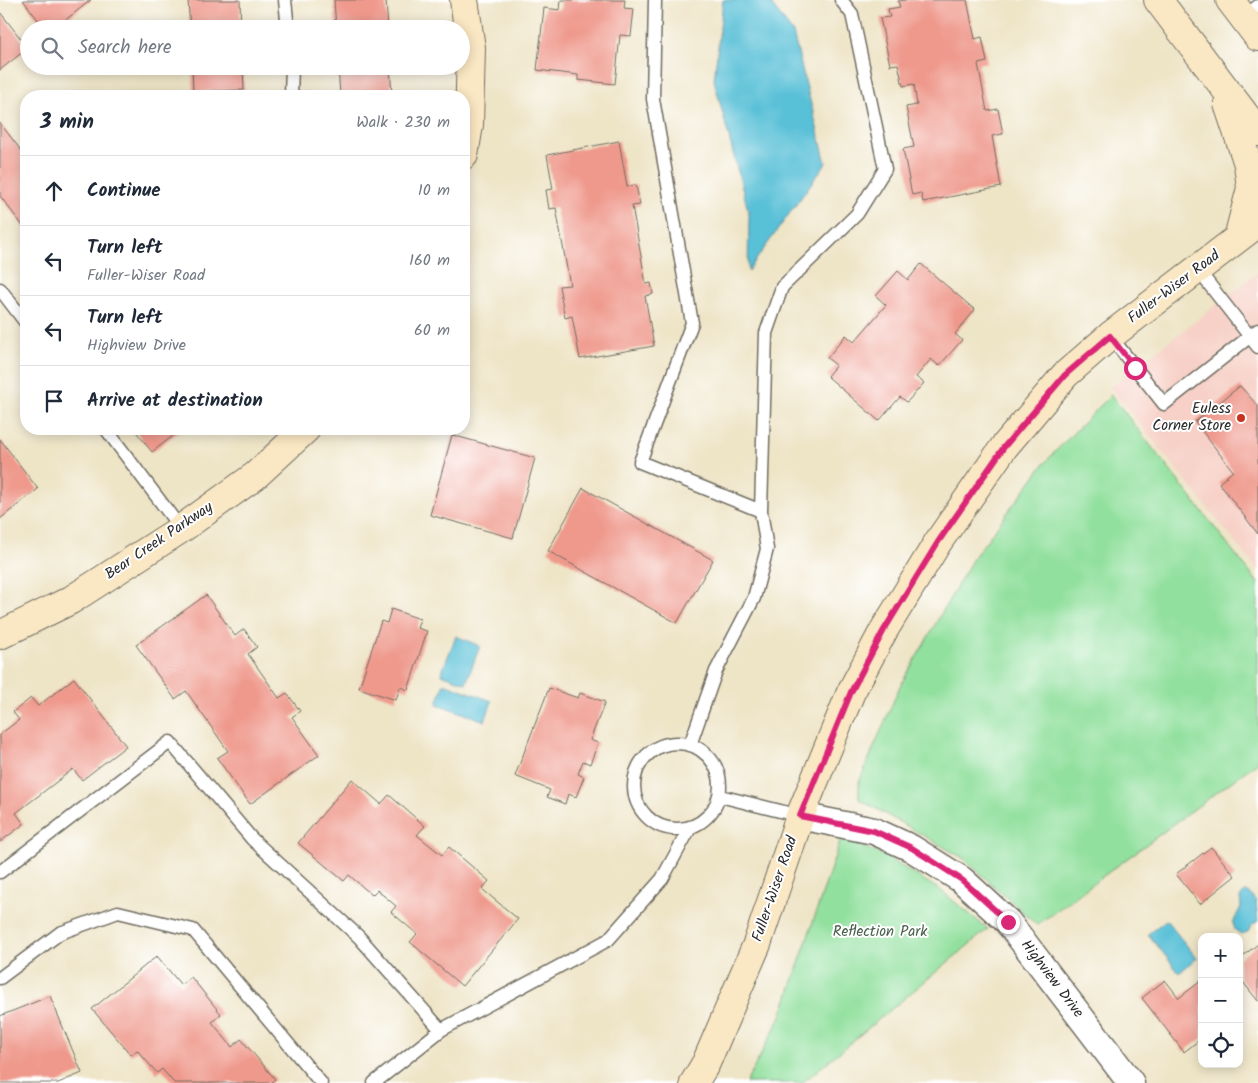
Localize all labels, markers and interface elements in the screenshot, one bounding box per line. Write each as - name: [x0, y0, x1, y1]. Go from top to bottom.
- search box: [20, 20, 470, 75]
- text: Search here: [78, 33, 172, 63]
- icon: search: [38, 34, 66, 62]
- text: 3 min: [40, 106, 94, 139]
- text: Walk · 230 m: [356, 110, 450, 135]
- text: Continue: [87, 176, 160, 206]
- icon: ahead: [40, 177, 68, 205]
- text: 10 m: [418, 178, 450, 203]
- text: Turn left: [87, 233, 162, 263]
- street label: Fuller-Wiser Road: [1123, 244, 1226, 330]
- icon: left: [40, 247, 68, 275]
- text: 160 m: [409, 248, 450, 273]
- text: Fuller-Wiser Road: [87, 263, 205, 288]
- text: Turn left: [87, 303, 162, 333]
- icon: left: [40, 317, 68, 345]
- text: 60 m: [414, 318, 450, 343]
- text: Highview Drive: [87, 333, 186, 358]
- route start: [1124, 357, 1147, 380]
- text: Arrive at destination: [87, 386, 263, 416]
- icon: arrive: [40, 387, 68, 415]
- place label: Euless Corner Store: [1152, 397, 1232, 438]
- marker: Euless Corner Store: [1235, 412, 1247, 424]
- street label: Bear Creek Parkway: [100, 495, 219, 586]
- street label: Fuller-Wiser Road: [746, 832, 805, 945]
- route end: [997, 911, 1020, 934]
- park label: Reflection Park: [833, 920, 928, 944]
- map controls: [1198, 933, 1243, 1068]
- button: +: [1198, 933, 1243, 978]
- street label: Highview Drive: [1014, 935, 1090, 1023]
- button: −: [1198, 978, 1243, 1023]
- button: locate: [1198, 1023, 1243, 1068]

